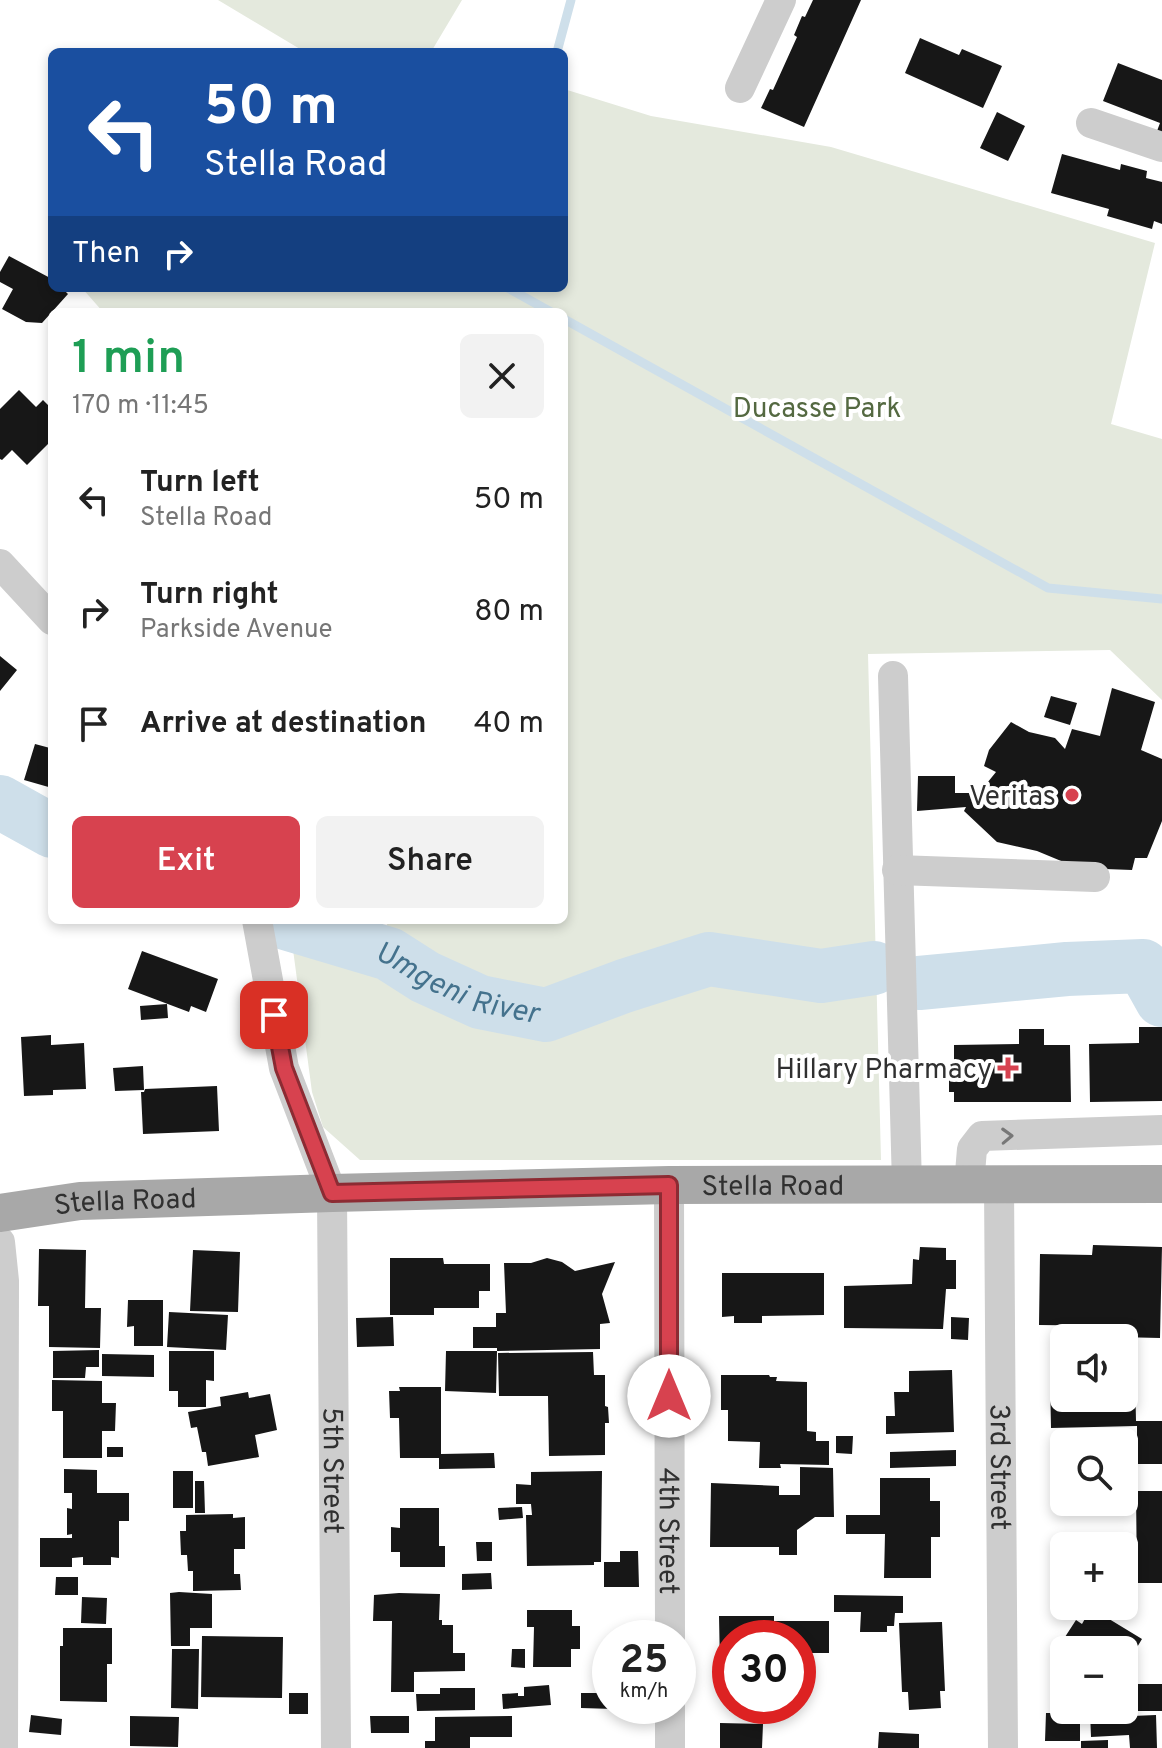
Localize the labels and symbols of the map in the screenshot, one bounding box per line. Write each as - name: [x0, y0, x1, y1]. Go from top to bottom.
- park label: Ducasse Park: [733, 392, 901, 428]
- place label: Veritas: [969, 780, 1056, 816]
- marker: Veritas: [1063, 786, 1081, 804]
- water label: Umgeni River: [371, 935, 544, 1035]
- pin: [240, 981, 308, 1049]
- place label: Hillary Pharmacy: [776, 1053, 992, 1089]
- marker: Hillary Pharmacy: [999, 1059, 1017, 1077]
- one-way arrow: [1001, 1127, 1014, 1144]
- street label: Stella Road: [701, 1170, 844, 1206]
- street label: Stella Road: [52, 1182, 197, 1226]
- position arrow: [627, 1354, 711, 1438]
- street label: 3rd Street: [980, 1404, 1016, 1530]
- street label: 5th Street: [313, 1407, 349, 1534]
- street label: 4th Street: [649, 1468, 685, 1595]
- speed limit sign: 30: [712, 1620, 816, 1724]

